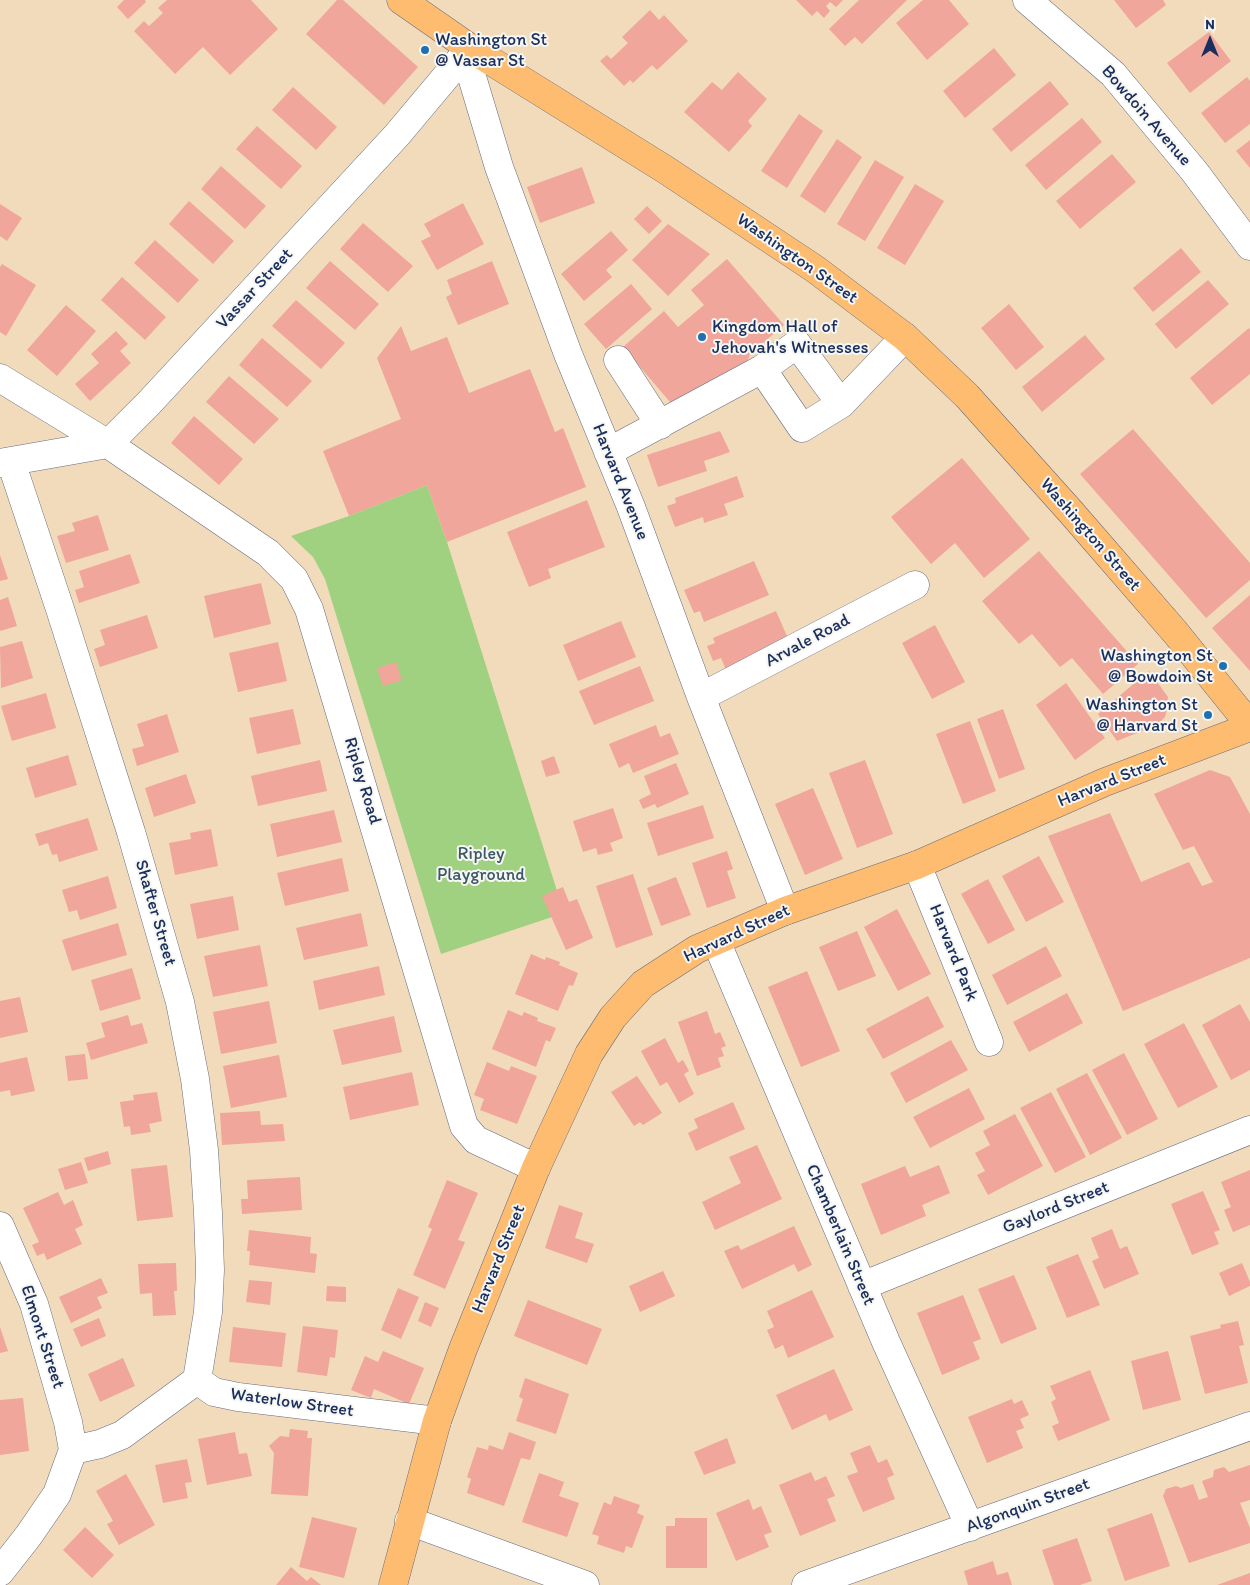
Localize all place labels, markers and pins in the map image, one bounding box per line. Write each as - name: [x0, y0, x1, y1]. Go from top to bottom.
- place label: Washington St @ Vassar St: [435, 29, 547, 72]
- marker: Washington St @ Vassar St: [419, 44, 431, 56]
- place label: Kingdom Hall of Jehovah's Witnesses: [712, 316, 869, 358]
- marker: Kingdom Hall of Jehovah's Witnesses: [696, 331, 708, 343]
- place label: Washington St @ Bowdoin St: [1101, 645, 1213, 688]
- marker: Washington St @ Bowdoin St: [1217, 660, 1229, 672]
- place label: Washington St @ Harvard St: [1086, 694, 1198, 736]
- marker: Washington St @ Harvard St: [1202, 709, 1214, 721]

